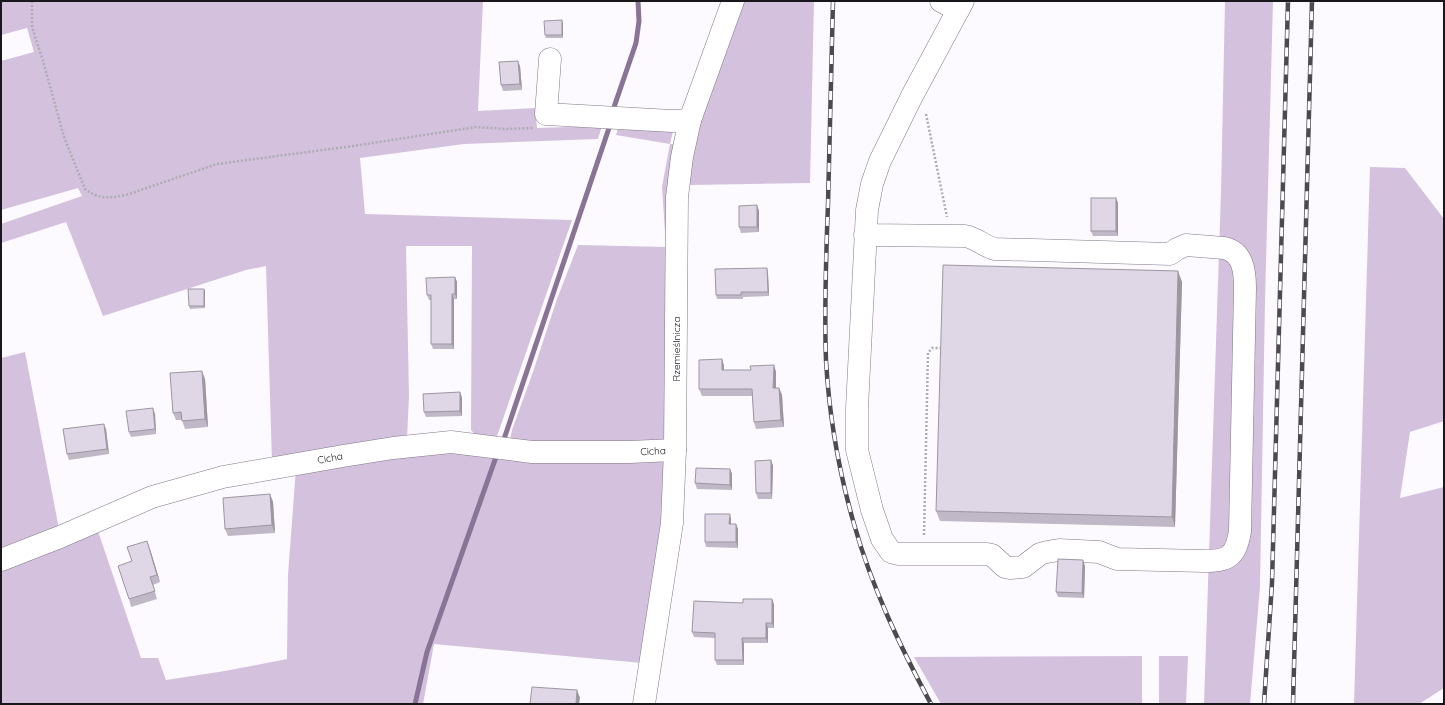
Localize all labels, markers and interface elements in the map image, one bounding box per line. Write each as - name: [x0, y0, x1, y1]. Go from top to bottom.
- street label: Rzemieślnicza: [670, 317, 683, 381]
- street label: Cicha: [640, 444, 666, 458]
- street label: Cicha: [316, 449, 344, 467]

